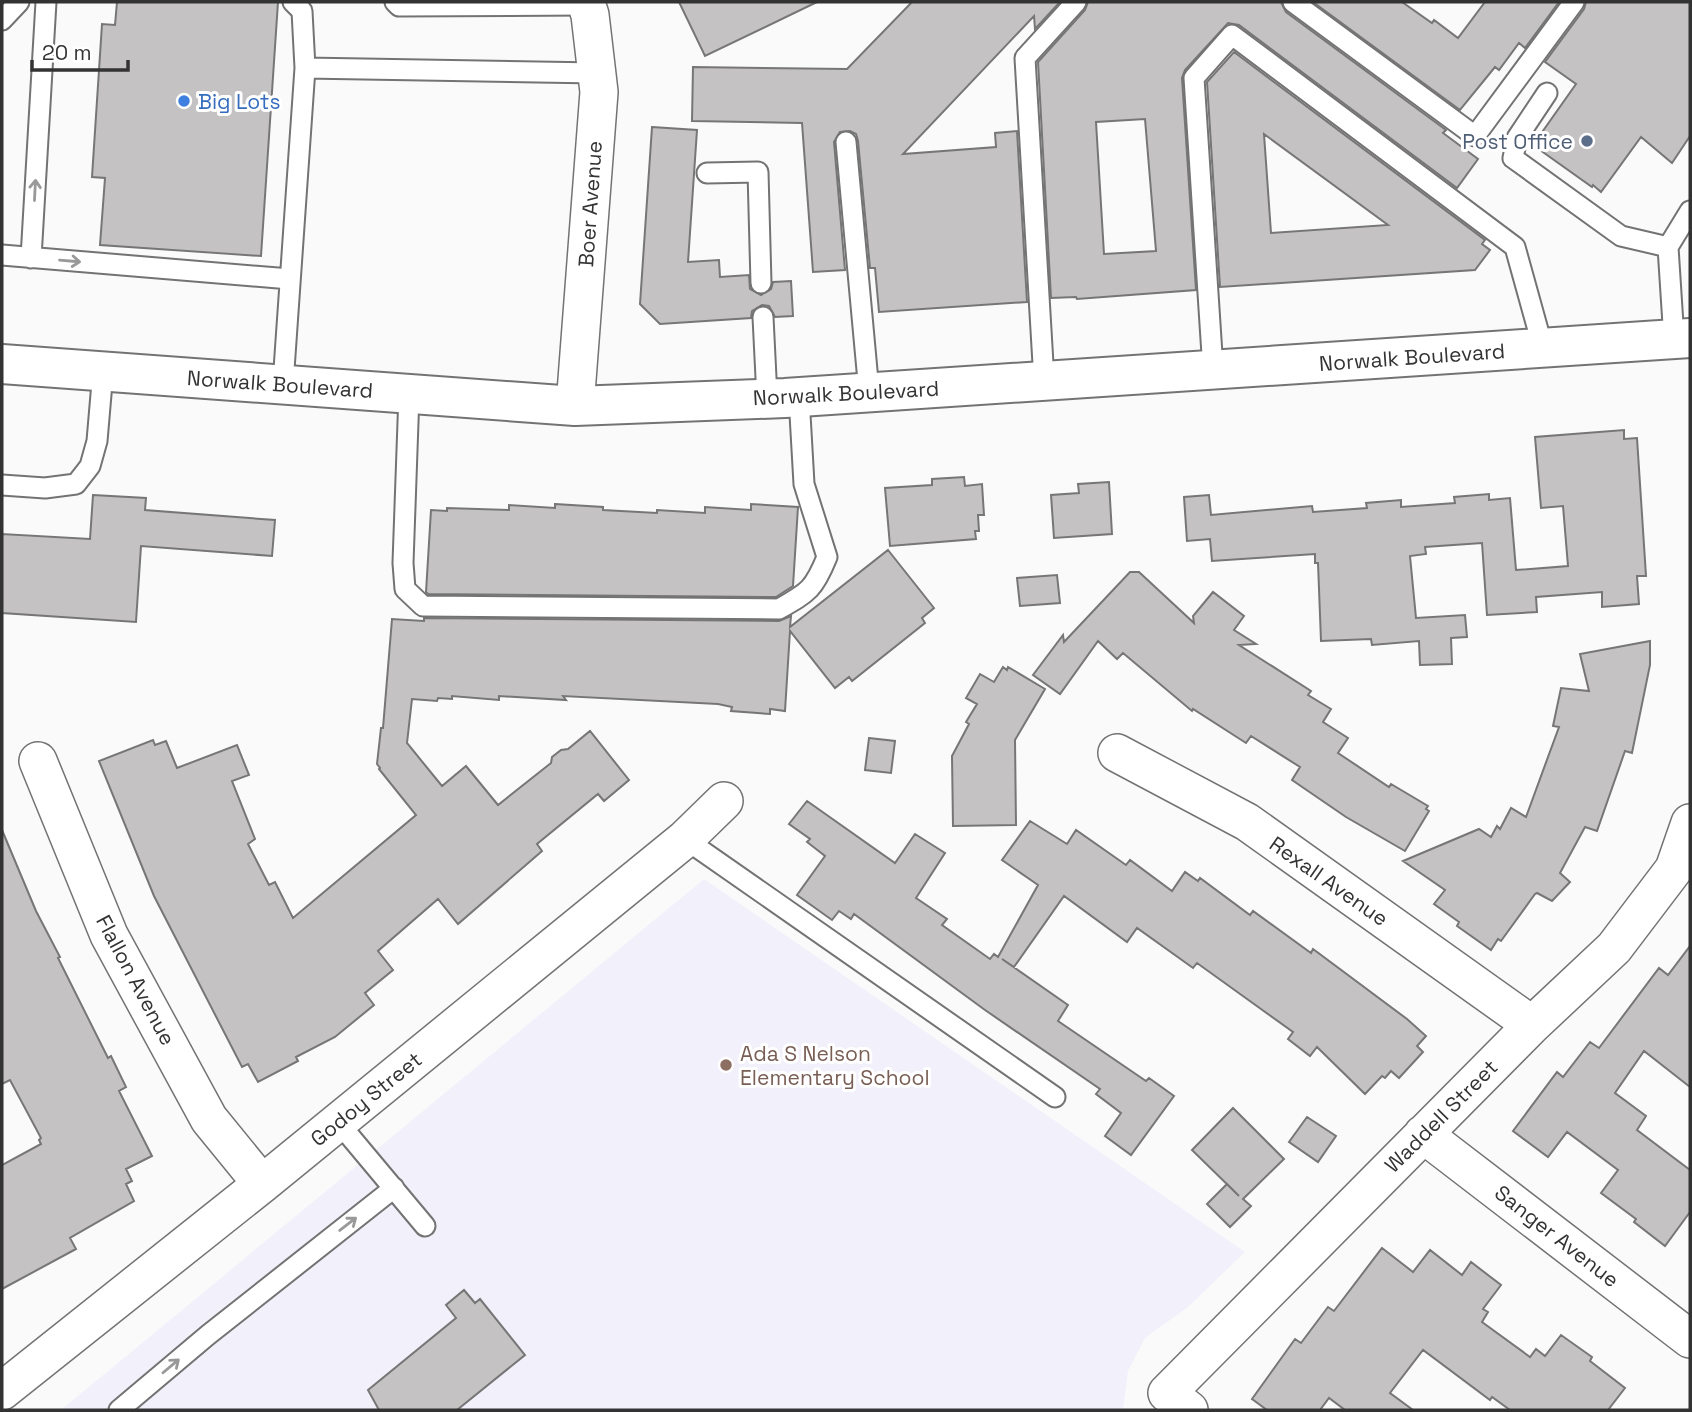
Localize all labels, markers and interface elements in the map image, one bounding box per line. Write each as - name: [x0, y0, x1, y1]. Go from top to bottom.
- scale bar: [32, 28, 128, 72]
- text: 20 m: [42, 39, 92, 66]
- place label: Big Lots: [198, 88, 281, 115]
- marker: Big Lots: [176, 93, 192, 109]
- place label: Post Office: [1462, 128, 1573, 155]
- marker: Post Office: [1579, 133, 1595, 149]
- street label: Boer Avenue: [572, 140, 608, 268]
- one-way arrow: [28, 178, 41, 201]
- one-way arrow: [58, 255, 81, 268]
- street label: Norwalk Boulevard: [1318, 337, 1506, 377]
- street label: Norwalk Boulevard: [186, 364, 374, 404]
- street label: Norwalk Boulevard: [752, 375, 940, 411]
- street label: Rexall Avenue: [1264, 830, 1394, 932]
- street label: Flallon Avenue: [90, 910, 182, 1050]
- place label: Ada S Nelson Elementary School: [740, 1040, 930, 1091]
- street label: Godoy Street: [305, 1046, 427, 1152]
- street label: Waddell Street: [1379, 1054, 1503, 1178]
- marker: Ada S Nelson Elementary School: [718, 1057, 734, 1073]
- street label: Sanger Avenue: [1489, 1179, 1625, 1293]
- one-way arrow: [339, 1216, 357, 1231]
- one-way arrow: [162, 1358, 180, 1374]

